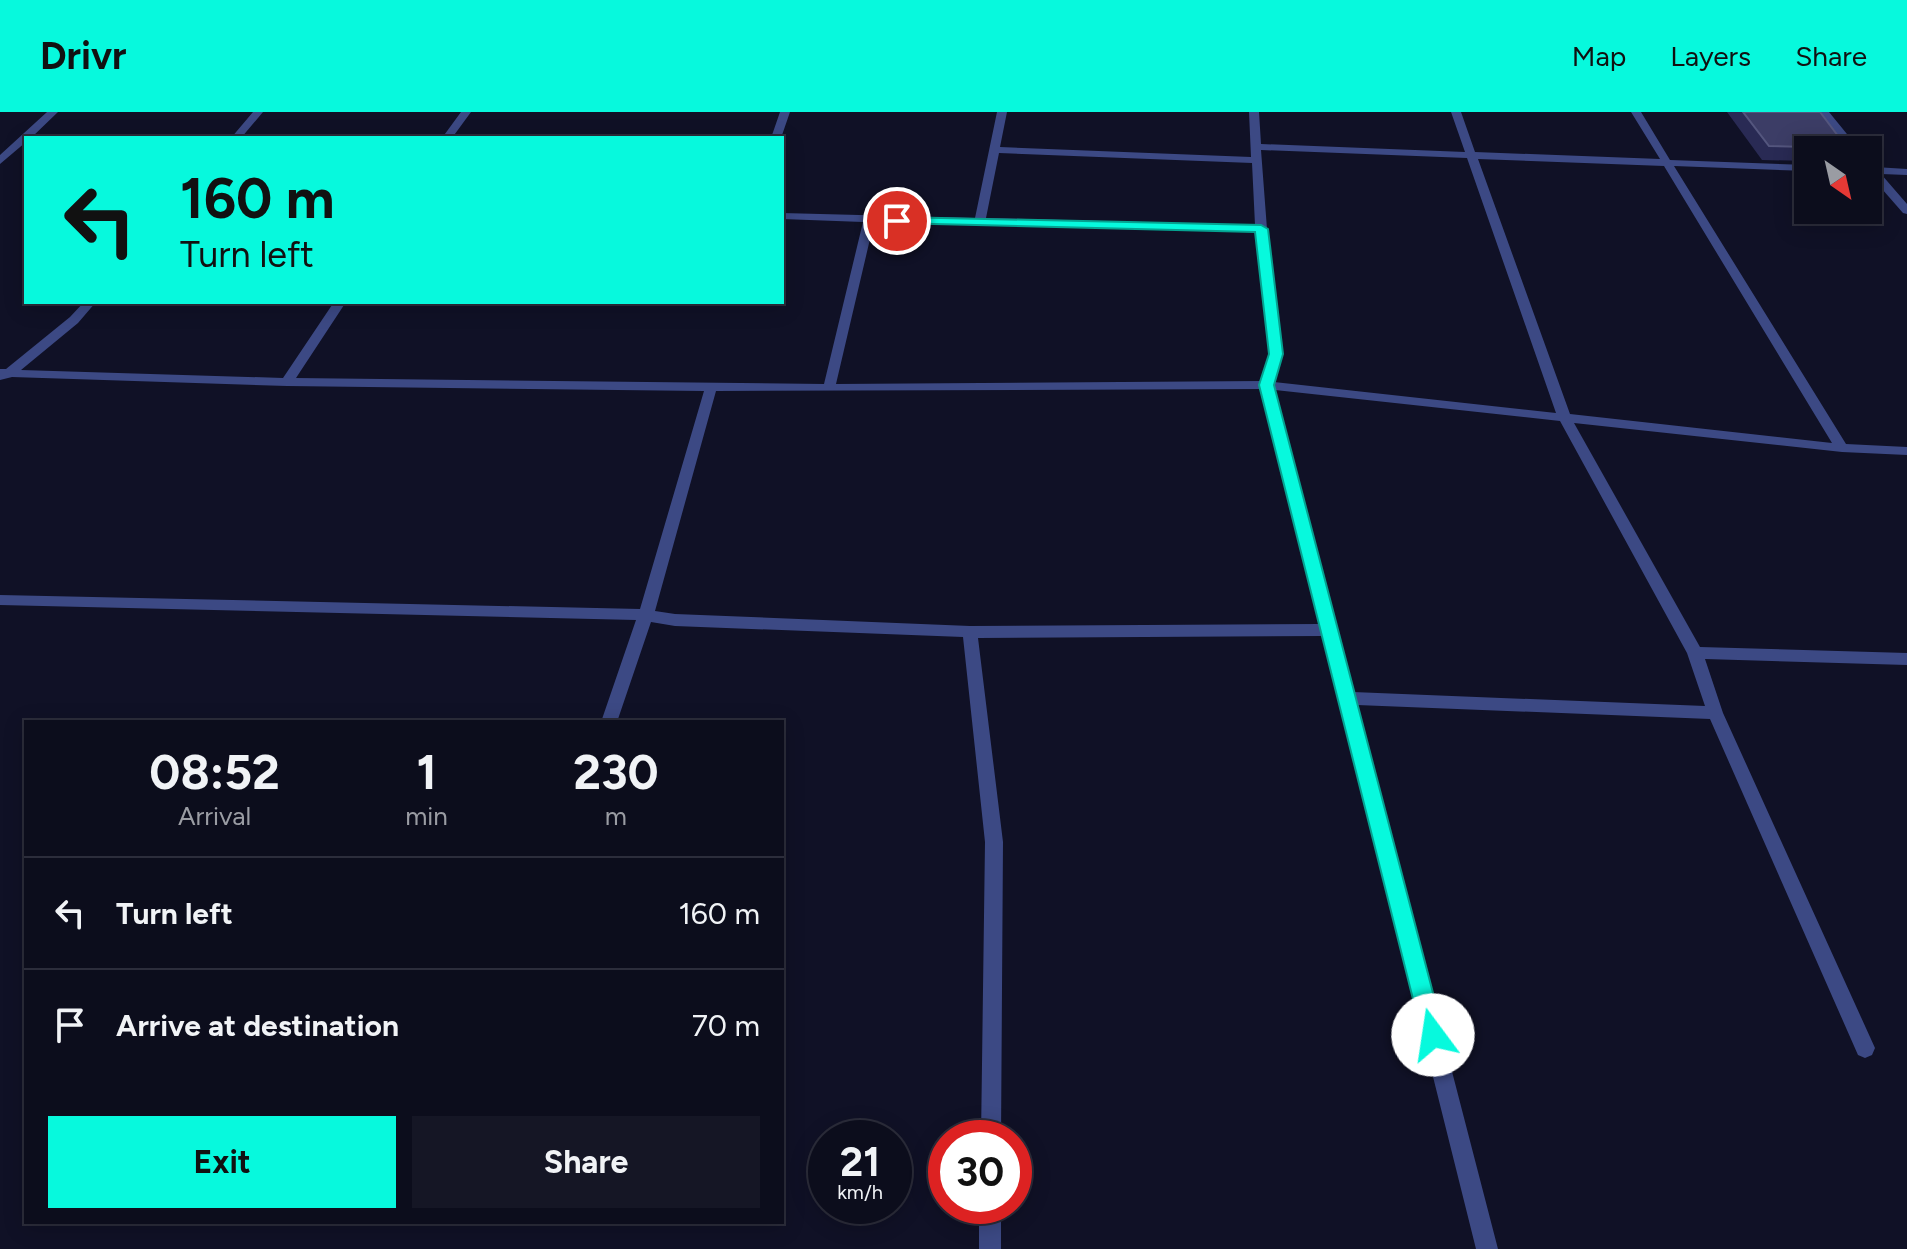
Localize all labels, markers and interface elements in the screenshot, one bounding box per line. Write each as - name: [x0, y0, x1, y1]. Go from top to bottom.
- text: Drivr: [40, 33, 127, 79]
- text: Map: [1572, 39, 1626, 73]
- text: Layers: [1670, 39, 1751, 73]
- text: Share: [1795, 39, 1867, 73]
- north arrow: [1794, 136, 1882, 224]
- map controls: [1794, 136, 1882, 224]
- text: 160 m: [180, 165, 335, 232]
- icon: left: [48, 168, 152, 272]
- pin: [863, 187, 931, 255]
- icon: arrive: [875, 199, 919, 243]
- text: Turn left: [180, 233, 314, 276]
- text: 08:52: [149, 743, 280, 801]
- text: 1: [416, 743, 437, 801]
- text: 230: [573, 743, 659, 801]
- text: Arrival: [178, 800, 251, 832]
- text: min: [405, 800, 448, 832]
- text: m: [605, 800, 627, 832]
- icon: left: [48, 891, 92, 935]
- text: Turn left: [116, 895, 233, 932]
- text: 160 m: [678, 895, 760, 932]
- position arrow: [1391, 993, 1475, 1077]
- icon: arrive: [48, 1003, 92, 1047]
- text: Arrive at destination: [116, 1007, 399, 1044]
- text: 70 m: [692, 1007, 760, 1044]
- button: Exit: [48, 1116, 396, 1208]
- button: Share: [412, 1116, 760, 1208]
- speed limit sign: 30: [928, 1120, 1032, 1224]
- text: 21: [840, 1138, 880, 1186]
- text: km/h: [837, 1180, 883, 1204]

